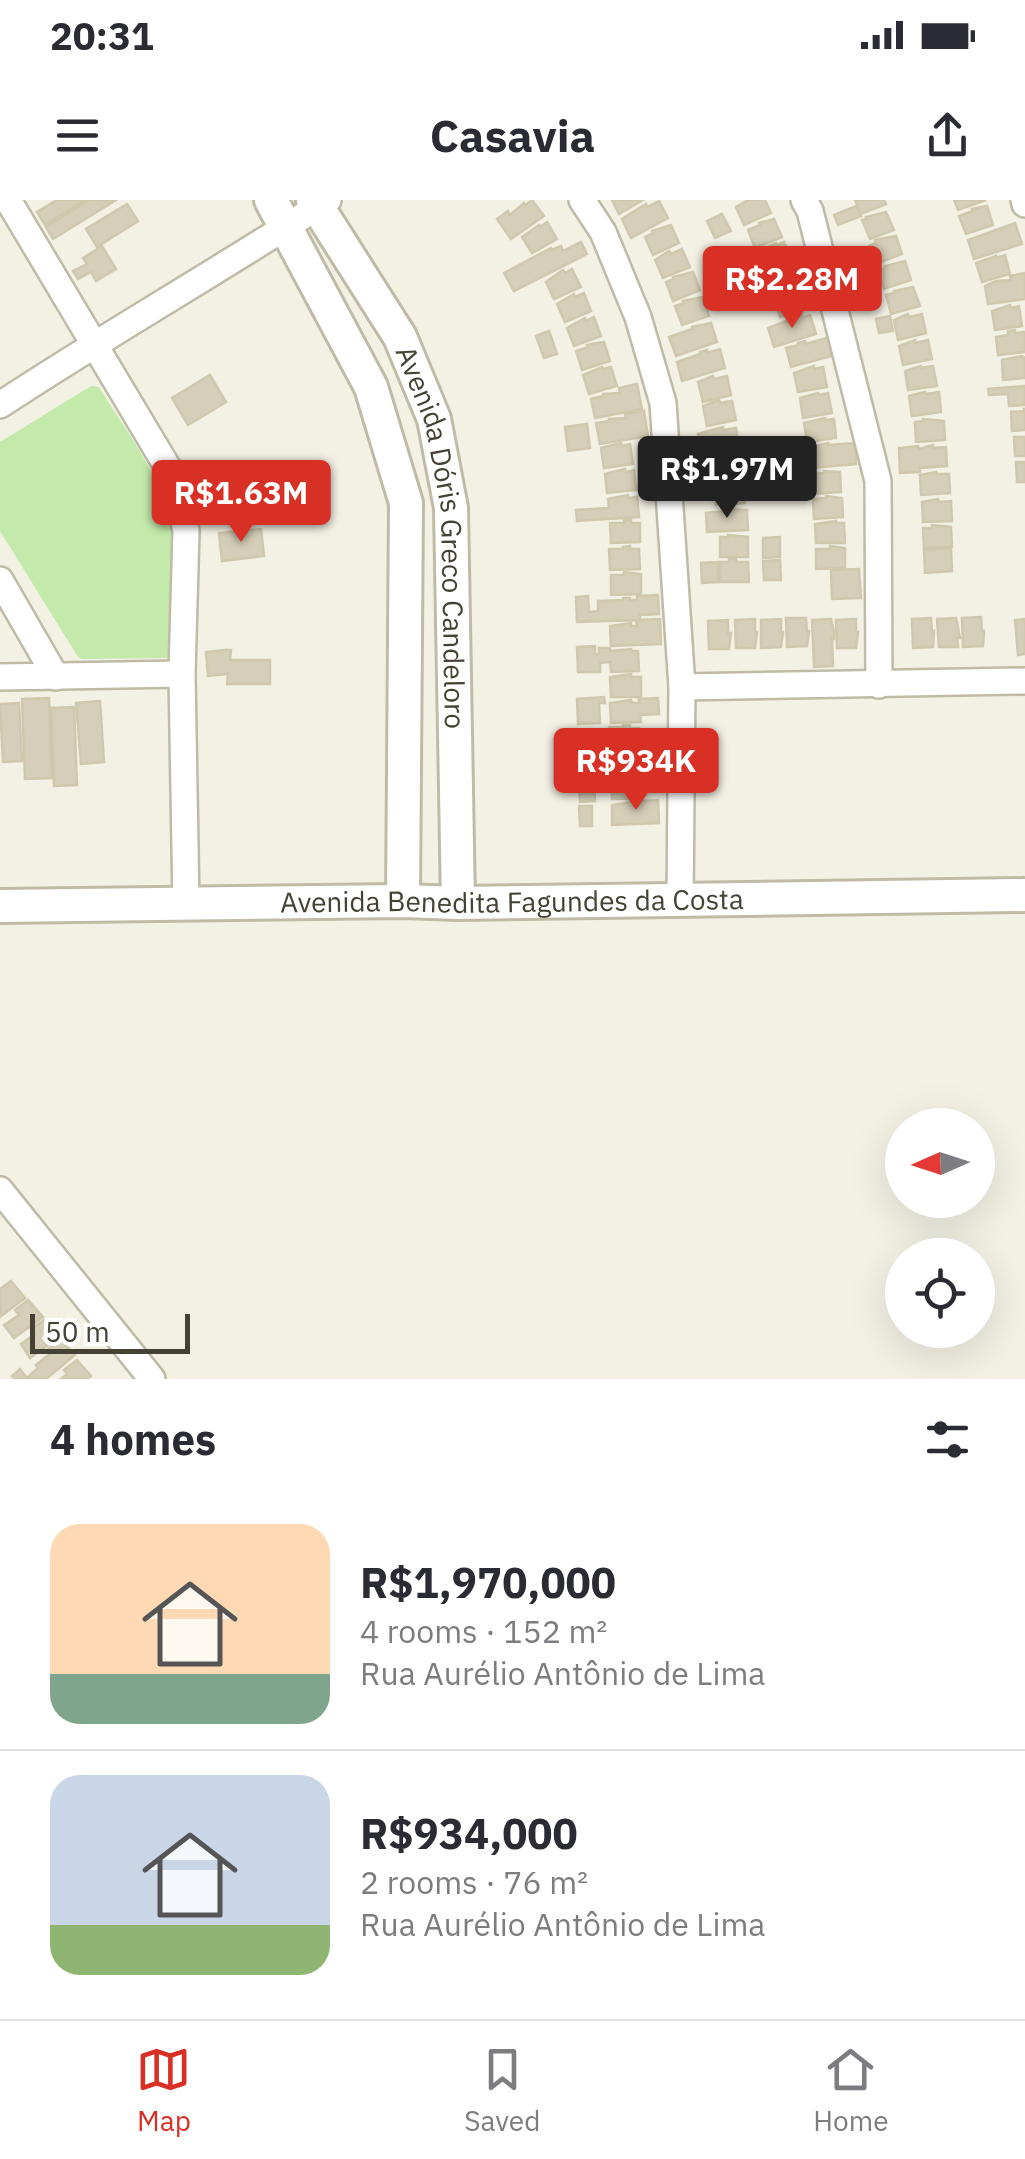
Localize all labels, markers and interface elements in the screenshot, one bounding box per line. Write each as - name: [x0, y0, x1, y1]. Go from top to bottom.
- text: 20:31: [50, 11, 154, 60]
- text: Casavia: [430, 106, 595, 164]
- icon: menu: [50, 108, 105, 163]
- icon: share: [920, 108, 975, 163]
- pin: R$2.28M: [700, 246, 884, 331]
- text: R$2.28M: [725, 257, 859, 299]
- street label: Avenida Dóris Greco Candeloro: [388, 340, 474, 729]
- pin: R$1.97M: [635, 436, 819, 521]
- text: R$1.97M: [660, 447, 794, 489]
- pin: R$1.63M: [149, 460, 333, 545]
- text: R$1.63M: [174, 471, 308, 513]
- pin: R$934K: [555, 728, 717, 813]
- text: R$934K: [576, 739, 696, 781]
- street label: Avenida Benedita Fagundes da Costa: [280, 880, 744, 921]
- north arrow: [885, 1108, 995, 1218]
- map controls: [885, 1108, 995, 1348]
- button: locate: [885, 1238, 995, 1348]
- scale bar: [30, 1309, 190, 1354]
- text: 50 m: [45, 1313, 110, 1350]
- text: 4 homes: [50, 1412, 216, 1467]
- icon: filters: [920, 1412, 975, 1467]
- text: R$1,970,000: [360, 1555, 616, 1610]
- icon: home: [130, 1564, 250, 1684]
- text: 4 rooms · 152 m²: [360, 1610, 607, 1652]
- text: Rua Aurélio Antônio de Lima: [360, 1652, 765, 1694]
- text: R$934,000: [360, 1806, 578, 1861]
- icon: home: [130, 1815, 250, 1935]
- text: 2 rooms · 76 m²: [360, 1861, 588, 1903]
- text: Rua Aurélio Antônio de Lima: [360, 1903, 765, 1945]
- tab: Map: [136, 2042, 191, 2139]
- tab: Saved: [464, 2042, 540, 2139]
- tab: Home: [813, 2042, 889, 2139]

